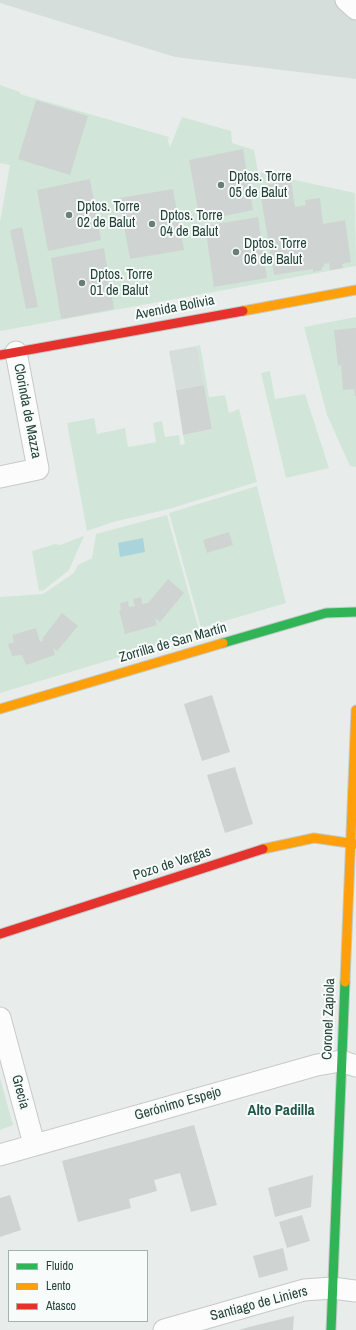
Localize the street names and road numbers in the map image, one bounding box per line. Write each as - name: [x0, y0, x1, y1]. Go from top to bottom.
- street label: Avenida Bolivia: [134, 292, 216, 324]
- street label: Clorinda de Mazza: [10, 362, 44, 460]
- street label: Zorrilla de San Martín: [117, 620, 229, 666]
- street label: Pozo de Vargas: [131, 844, 213, 884]
- street label: Coronel Zapiola: [319, 978, 339, 1060]
- street label: Grecia: [7, 1073, 33, 1111]
- street label: Gerónimo Espejo: [133, 1084, 223, 1124]
- street label: Santiago de Liniers: [208, 1283, 310, 1325]

